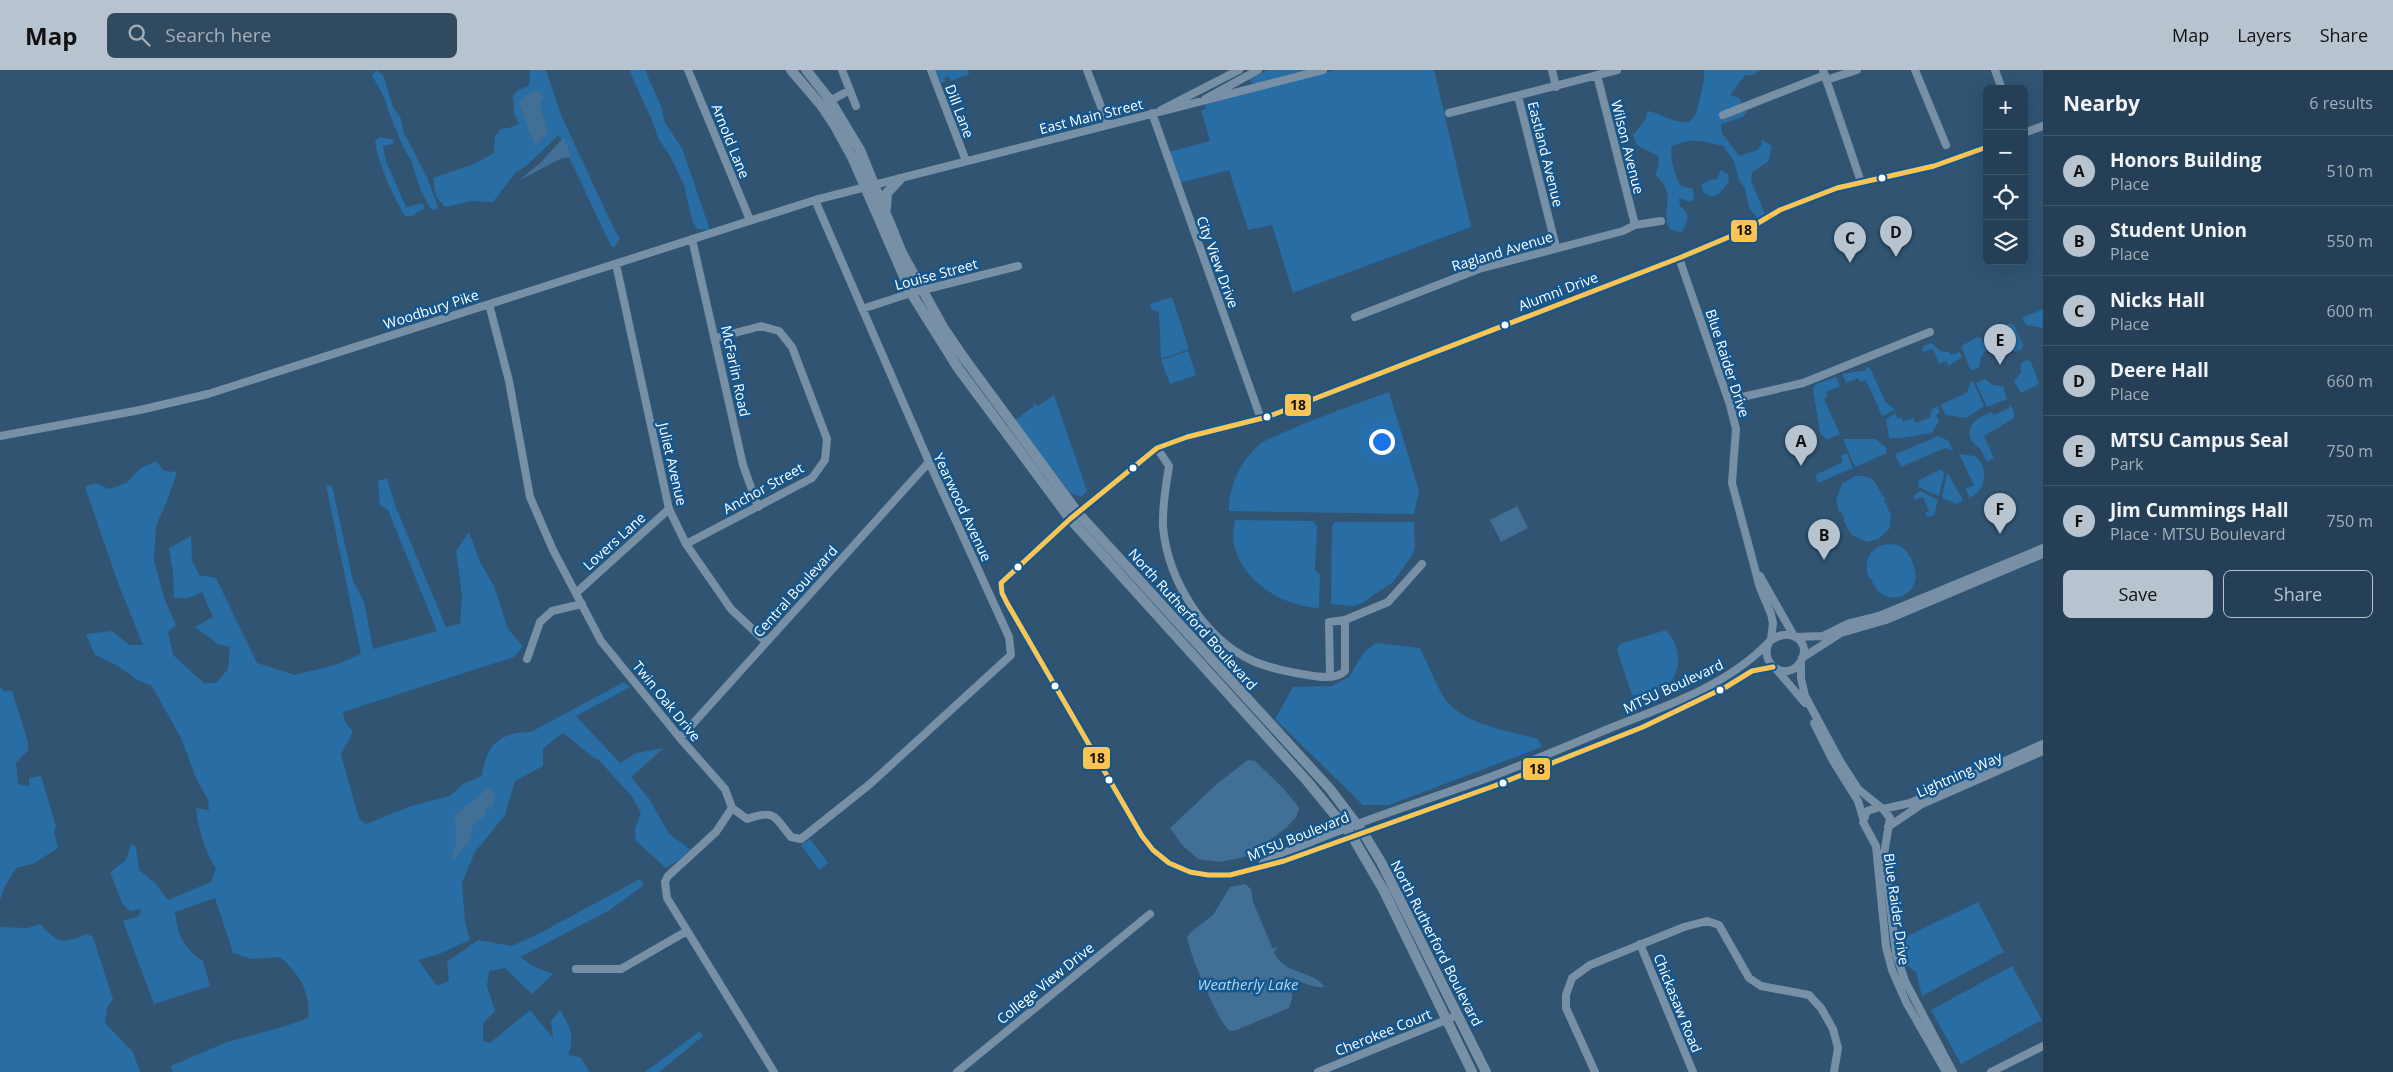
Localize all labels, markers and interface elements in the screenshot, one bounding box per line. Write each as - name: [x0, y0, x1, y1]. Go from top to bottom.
- search box: [107, 13, 457, 58]
- text: Map: [25, 19, 77, 52]
- icon: search: [125, 21, 153, 49]
- text: Search here: [165, 22, 271, 48]
- text: Map: [2172, 23, 2209, 47]
- text: Layers: [2237, 23, 2292, 47]
- text: Share: [2320, 23, 2368, 47]
- street label: Dill Lane: [941, 81, 979, 141]
- map controls: [1983, 85, 2028, 265]
- button: +: [1983, 85, 2028, 130]
- text: Nearby: [2063, 89, 2140, 117]
- text: 6 results: [2309, 92, 2373, 114]
- street label: East Main Street: [1037, 94, 1145, 138]
- street label: Wilson Avenue: [1607, 98, 1649, 196]
- street label: Eastland Avenue: [1524, 99, 1568, 209]
- street label: Arnold Lane: [707, 101, 755, 181]
- button: −: [1983, 130, 2028, 175]
- text: Honors Building: [2110, 147, 2261, 173]
- text: A: [2073, 160, 2085, 182]
- text: 510 m: [2327, 160, 2373, 182]
- unlabelled marker: [1877, 173, 1887, 183]
- text: Place: [2110, 173, 2149, 195]
- button: locate: [1983, 175, 2028, 220]
- street label: City View Drive: [1193, 213, 1243, 311]
- pin: D: [1880, 216, 1912, 257]
- text: Student Union: [2110, 217, 2247, 243]
- line badge: 18: [1730, 219, 1758, 243]
- text: 18: [1736, 220, 1752, 239]
- button: layers: [1983, 220, 2028, 265]
- pin: C: [1834, 222, 1866, 263]
- street label: Ragland Avenue: [1449, 227, 1555, 275]
- text: B: [2074, 230, 2084, 252]
- text: 550 m: [2327, 230, 2373, 252]
- text: Place: [2110, 243, 2149, 265]
- street label: Louise Street: [892, 254, 980, 294]
- street label: Alumni Drive: [1515, 267, 1601, 315]
- street label: Woodbury Pike: [381, 285, 481, 333]
- text: Nicks Hall: [2110, 287, 2205, 313]
- text: C: [2074, 300, 2084, 322]
- text: 600 m: [2327, 300, 2373, 322]
- street label: Blue Raider Drive: [1702, 306, 1754, 420]
- text: Place: [2110, 313, 2149, 335]
- unlabelled marker: [1500, 320, 1510, 330]
- street label: McFarlin Road: [717, 324, 755, 418]
- pin: E: [1984, 324, 2016, 365]
- text: Deere Hall: [2110, 357, 2209, 383]
- text: D: [2073, 370, 2085, 392]
- text: 660 m: [2327, 370, 2373, 392]
- text: Place: [2110, 383, 2149, 405]
- line badge: 18: [1284, 393, 1312, 417]
- text: 18: [1290, 395, 1306, 414]
- unlabelled marker: [1262, 412, 1272, 422]
- street label: Juliet Avenue: [654, 419, 692, 508]
- pin: A: [1785, 425, 1817, 466]
- text: MTSU Campus Seal: [2110, 427, 2289, 453]
- your location: [1369, 429, 1395, 455]
- text: E: [2075, 440, 2083, 462]
- text: 750 m: [2327, 440, 2373, 462]
- street label: Yearwood Avenue: [929, 450, 997, 565]
- text: Park: [2110, 453, 2143, 475]
- street label: Anchor Street: [719, 458, 807, 518]
- unlabelled marker: [1128, 463, 1138, 473]
- pin: F: [1984, 493, 2016, 534]
- text: Jim Cummings Hall: [2110, 497, 2289, 523]
- street label: Lovers Lane: [579, 508, 649, 574]
- text: F: [2075, 510, 2083, 532]
- text: 750 m: [2327, 510, 2373, 532]
- pin: B: [1808, 519, 1840, 560]
- text: Place · MTSU Boulevard: [2110, 523, 2286, 545]
- street label: Central Boulevard: [749, 541, 841, 641]
- street label: North Rutherford Boulevard: [1124, 544, 1262, 694]
- unlabelled marker: [1013, 562, 1023, 572]
- button: Save: [2063, 570, 2213, 618]
- button: Share: [2223, 570, 2373, 618]
- street label: MTSU Boulevard: [1620, 654, 1726, 718]
- street label: Twin Oak Drive: [629, 657, 705, 745]
- unlabelled marker: [1050, 681, 1060, 691]
- unlabelled marker: [1715, 685, 1725, 695]
- line badge: 18: [1082, 746, 1111, 770]
- street label: Lightning Way: [1913, 746, 2006, 801]
- text: 18: [1089, 748, 1105, 767]
- line badge: 18: [1522, 757, 1551, 781]
- text: 18: [1529, 759, 1545, 778]
- unlabelled marker: [1104, 775, 1114, 785]
- unlabelled marker: [1498, 778, 1508, 788]
- street label: MTSU Boulevard: [1244, 807, 1352, 865]
- street label: Blue Raider Drive: [1880, 852, 1914, 966]
- street label: North Rutherford Boulevard: [1387, 857, 1487, 1029]
- street label: College View Drive: [992, 938, 1098, 1028]
- street label: Chickasaw Road: [1650, 951, 1706, 1055]
- water label: Weatherly Lake: [1198, 974, 1299, 994]
- street label: Cherokee Court: [1332, 1004, 1434, 1060]

